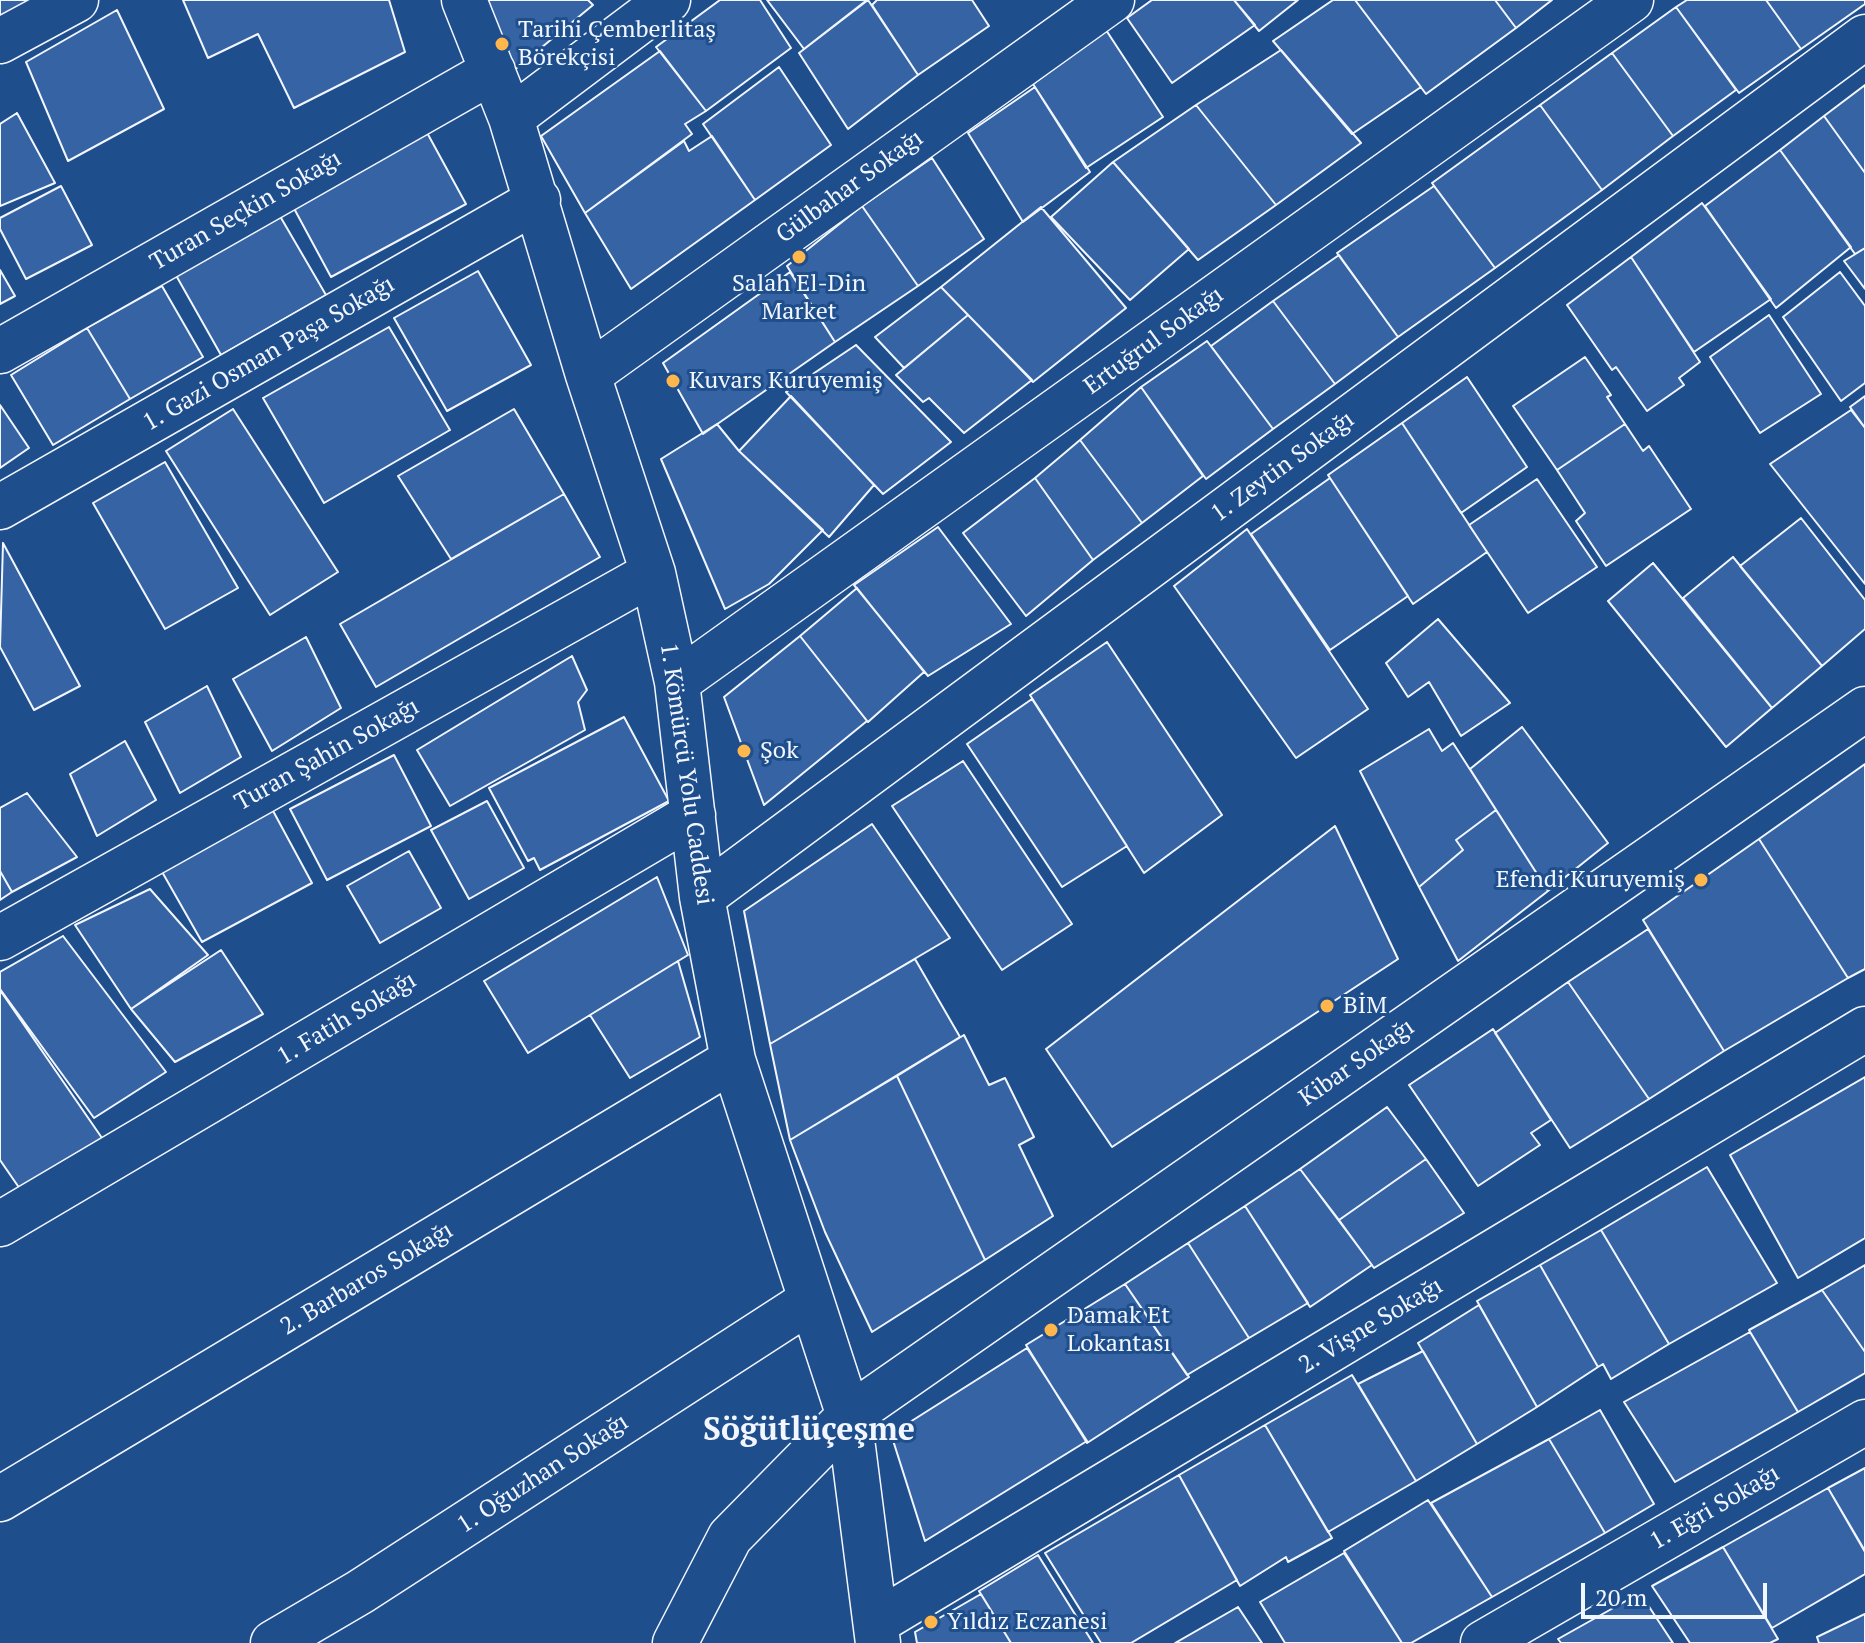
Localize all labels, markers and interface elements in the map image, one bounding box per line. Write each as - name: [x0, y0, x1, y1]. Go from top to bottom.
- place label: Tarihi Çemberlitaş Börekçisi: [518, 16, 716, 72]
- marker: Tarihi Çemberlitaş Börekçisi: [493, 35, 511, 53]
- street label: Gülbahar Sokağı: [771, 124, 929, 250]
- street label: Turan Seçkin Sokağı: [145, 145, 347, 277]
- marker: Salah El-Din Market: [790, 248, 808, 266]
- street label: 1. Gazi Osman Paşa Sokağı: [138, 270, 400, 438]
- place label: Salah El-Din Market: [732, 270, 866, 326]
- street label: Ertuğrul Sokağı: [1079, 281, 1229, 401]
- place label: Kuvars Kuruyemiş: [689, 367, 883, 395]
- marker: Kuvars Kuruyemiş: [664, 372, 682, 390]
- street label: 1. Zeytin Sokağı: [1206, 405, 1360, 529]
- street label: 1. Kömürcü Yolu Caddesi: [653, 641, 719, 907]
- street label: Turan Şahin Sokağı: [230, 692, 424, 818]
- place label: Şok: [760, 737, 799, 765]
- marker: Şok: [735, 742, 753, 760]
- place label: Efendi Kuruyemiş: [1496, 866, 1685, 894]
- marker: Efendi Kuruyemiş: [1692, 871, 1710, 889]
- street label: 1. Fatih Sokağı: [272, 966, 422, 1072]
- place label: BİM: [1343, 992, 1387, 1020]
- marker: BİM: [1318, 997, 1336, 1015]
- street label: Kibar Sokağı: [1294, 1013, 1420, 1113]
- street label: 2. Barbaros Sokağı: [276, 1216, 458, 1342]
- street label: 2. Vişne Sokağı: [1294, 1272, 1448, 1380]
- place label: Damak Et Lokantası: [1067, 1302, 1171, 1358]
- marker: Damak Et Lokantası: [1042, 1321, 1060, 1339]
- street label: 1. Oğuzhan Sokağı: [452, 1408, 634, 1540]
- district label: Söğütlüçeşme: [703, 1412, 915, 1450]
- street label: 1. Eğri Sokağı: [1645, 1459, 1785, 1557]
- scale bar: [1585, 1567, 1771, 1617]
- text: 20 m: [1595, 1581, 1647, 1613]
- place label: Yıldız Eczanesi: [947, 1608, 1107, 1636]
- marker: Yıldız Eczanesi: [922, 1613, 940, 1631]

